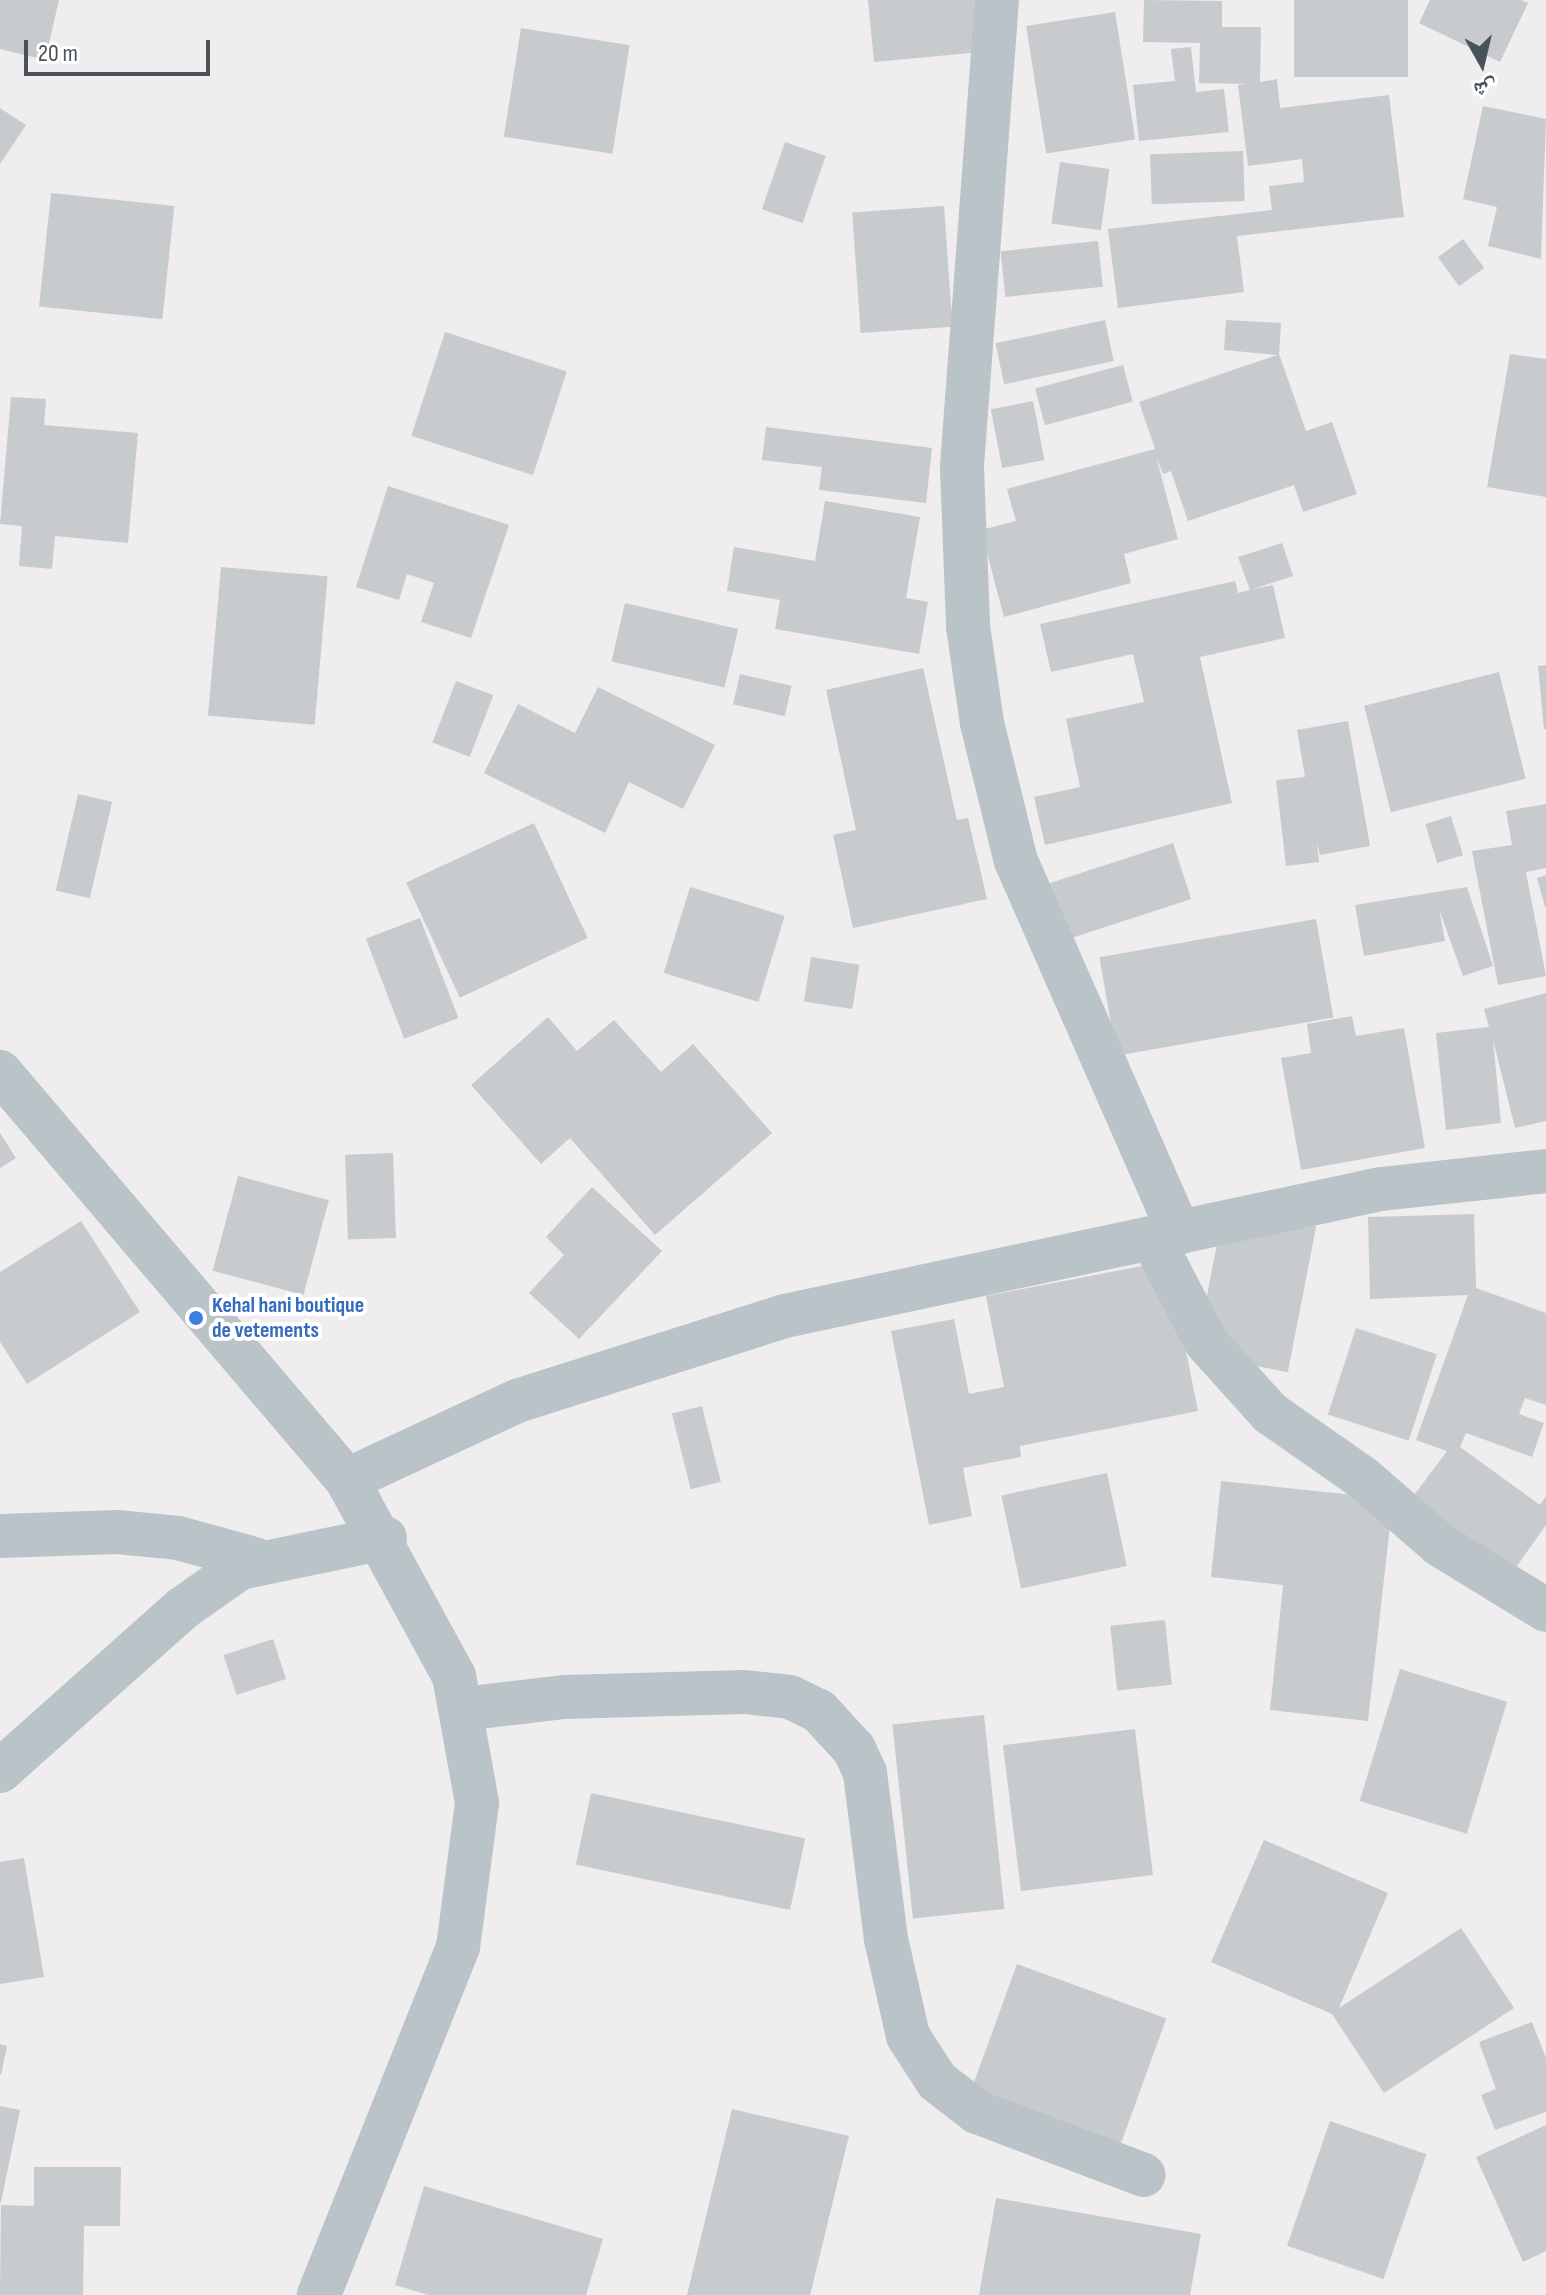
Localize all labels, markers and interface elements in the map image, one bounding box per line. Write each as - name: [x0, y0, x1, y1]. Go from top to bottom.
- scale bar: [28, 24, 214, 74]
- north arrow: [1442, 24, 1522, 104]
- text: 20 m: [38, 39, 78, 68]
- text: ش: [1472, 73, 1499, 103]
- place label: Kehal hani boutique de vetements: [212, 1292, 364, 1344]
- marker: Kehal hani boutique de vetements: [187, 1309, 205, 1327]

